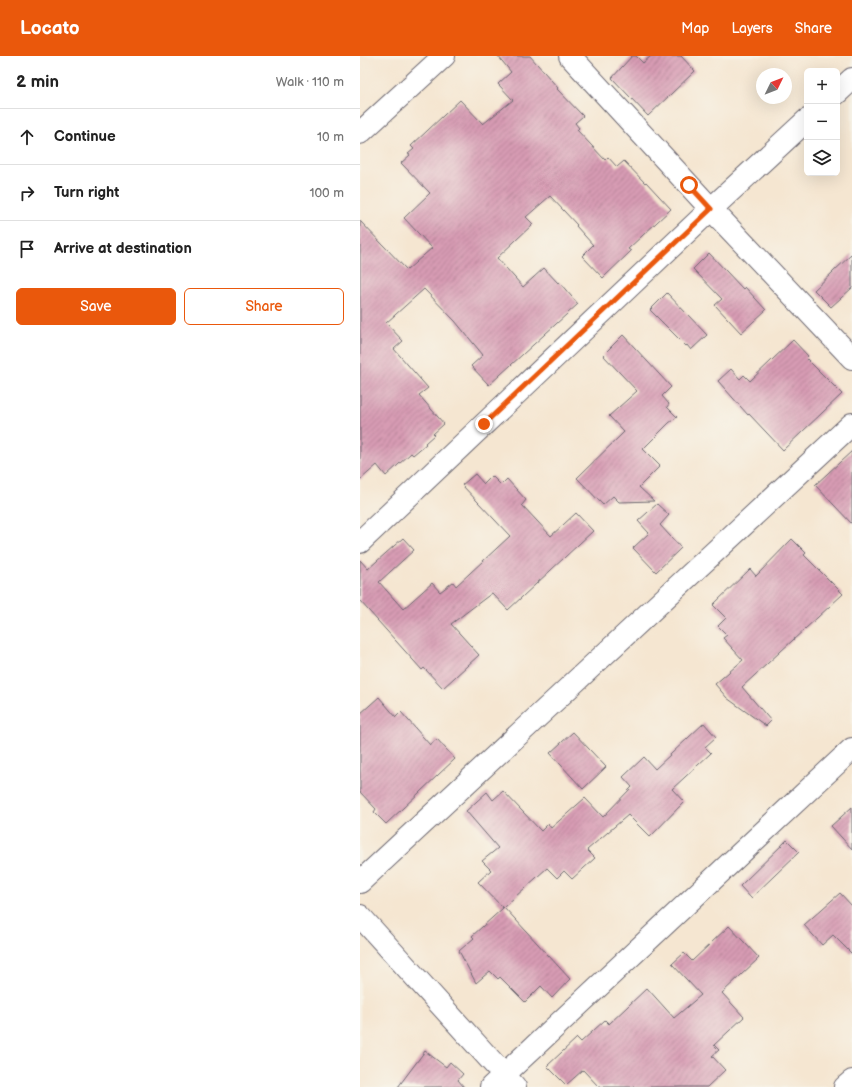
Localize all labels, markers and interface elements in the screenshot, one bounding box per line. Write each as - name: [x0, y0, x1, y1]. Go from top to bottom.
- text: Locato: [20, 17, 80, 40]
- text: Map: [681, 20, 709, 37]
- text: Layers: [731, 20, 773, 37]
- text: Share: [795, 20, 832, 37]
- north arrow: [756, 68, 792, 104]
- map controls: [804, 68, 840, 176]
- button: +: [804, 68, 840, 104]
- text: 2 min: [16, 72, 59, 92]
- text: Walk · 110 m: [276, 74, 344, 90]
- button: −: [804, 104, 840, 140]
- icon: ahead: [16, 126, 38, 148]
- text: Continue: [54, 127, 116, 146]
- text: 10 m: [317, 129, 344, 145]
- button: layers: [804, 140, 840, 176]
- route start: [680, 176, 698, 194]
- icon: right: [16, 182, 38, 204]
- text: Turn right: [54, 183, 119, 202]
- text: 100 m: [309, 185, 344, 201]
- icon: arrive: [16, 238, 38, 260]
- text: Arrive at destination: [54, 239, 192, 258]
- button: Save: [16, 288, 176, 325]
- button: Share: [184, 288, 344, 325]
- route end: [475, 415, 493, 433]

